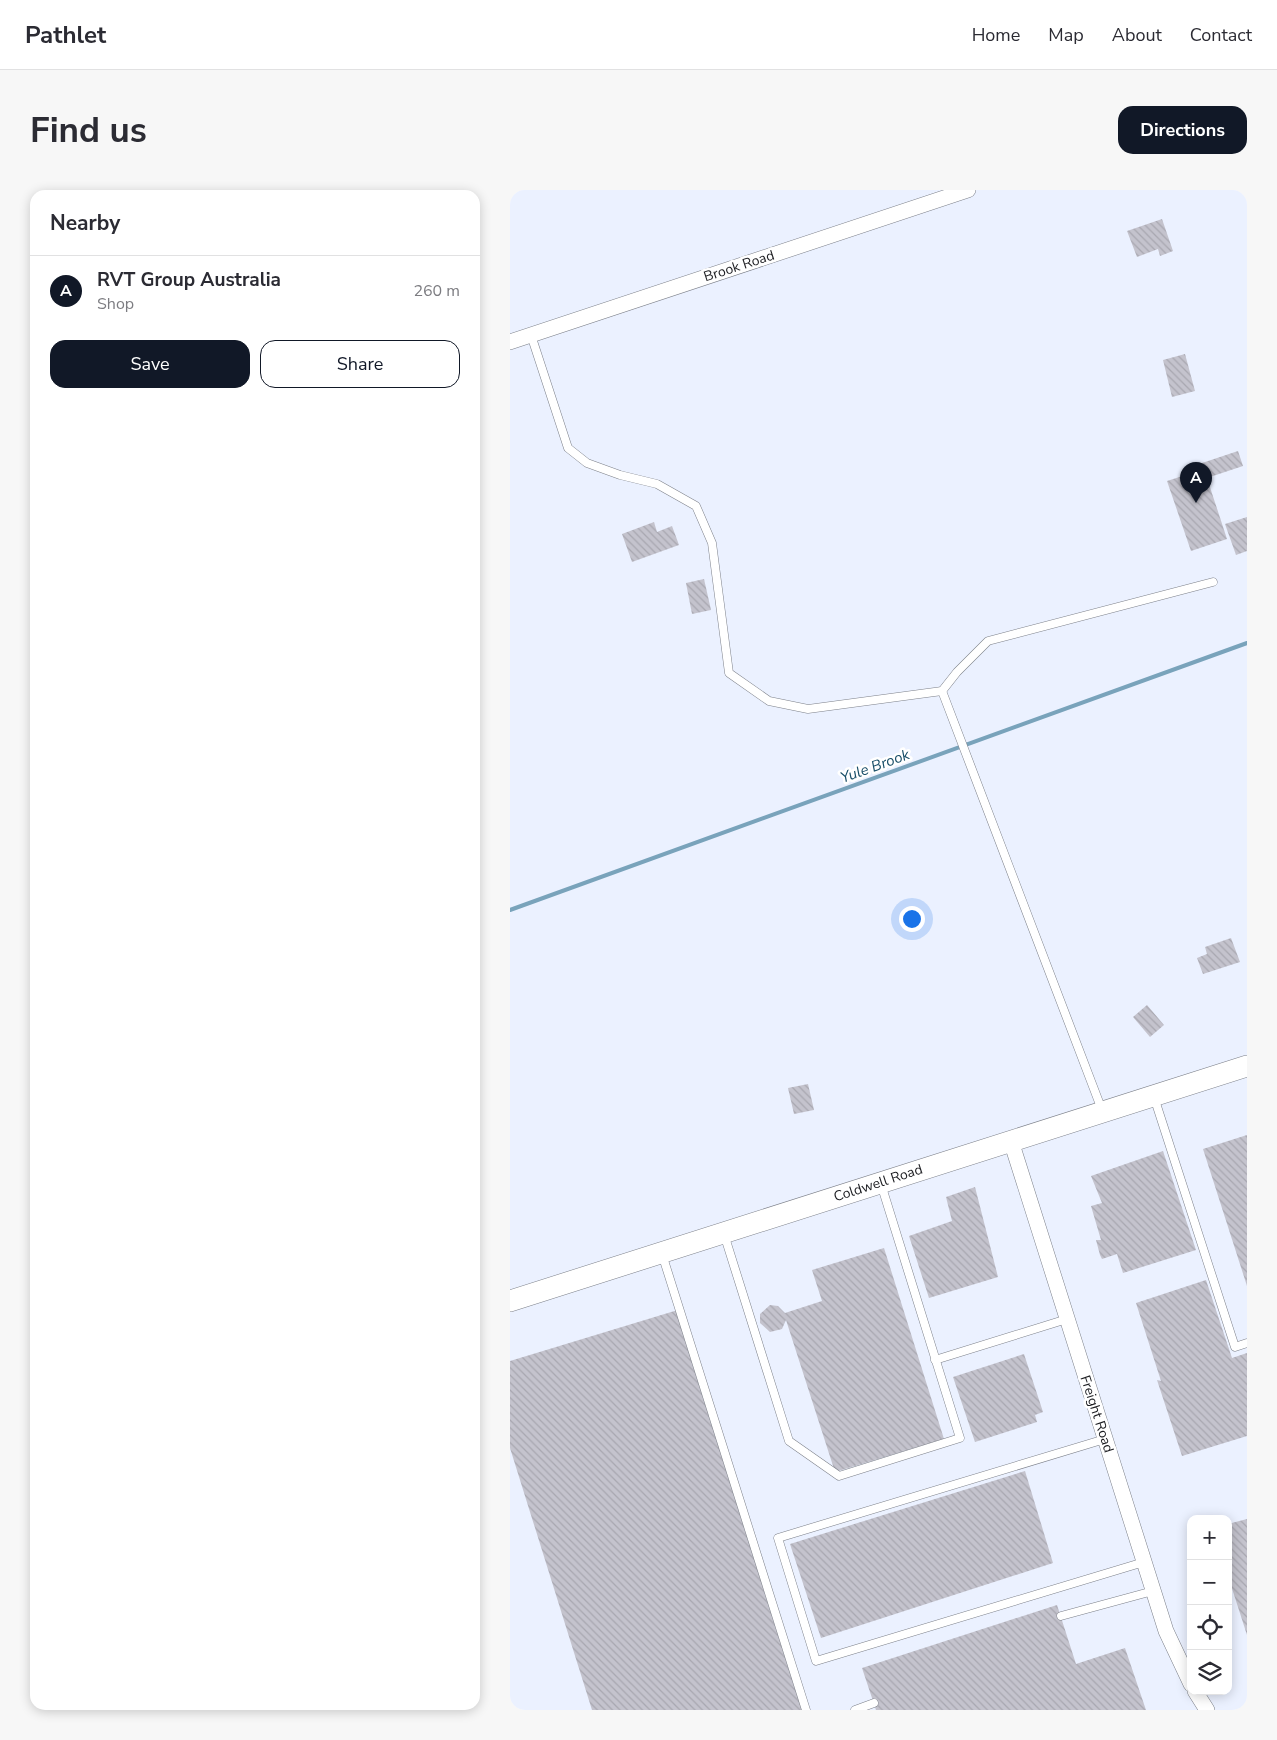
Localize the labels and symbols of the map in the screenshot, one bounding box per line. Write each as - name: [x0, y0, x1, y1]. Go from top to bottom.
- street label: Brook Road: [701, 246, 777, 286]
- pin: A: [1180, 462, 1212, 503]
- water label: Yule Brook: [838, 744, 913, 788]
- your location: [899, 906, 925, 932]
- street label: Coldwell Road: [831, 1160, 925, 1206]
- street label: Freight Road: [1076, 1373, 1118, 1455]

